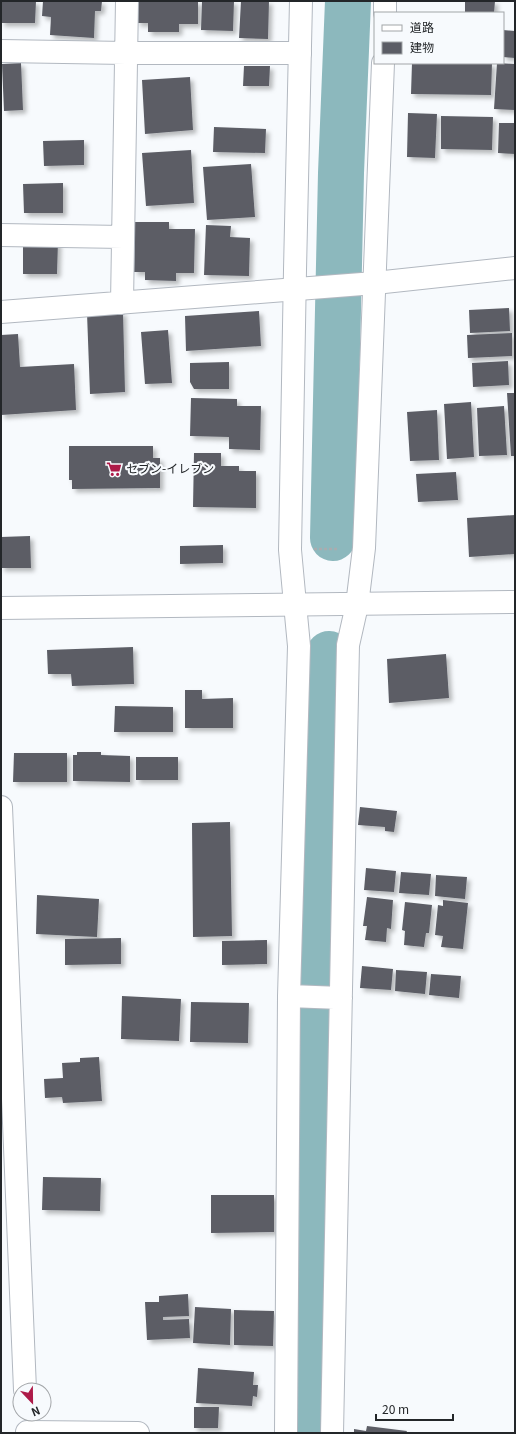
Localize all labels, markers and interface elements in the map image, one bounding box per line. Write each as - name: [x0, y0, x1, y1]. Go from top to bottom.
- legend: [374, 12, 504, 64]
- text: 道路: [410, 18, 434, 35]
- text: 建物: [410, 38, 434, 55]
- place label: セブン-イレブン: [126, 459, 214, 476]
- supermarket icon: セブン-イレブン: [105, 460, 123, 478]
- north arrow: [12, 1382, 52, 1422]
- scale bar: [376, 1396, 453, 1422]
- text: 20 m: [382, 1400, 409, 1417]
- text: N: [29, 1403, 43, 1421]

